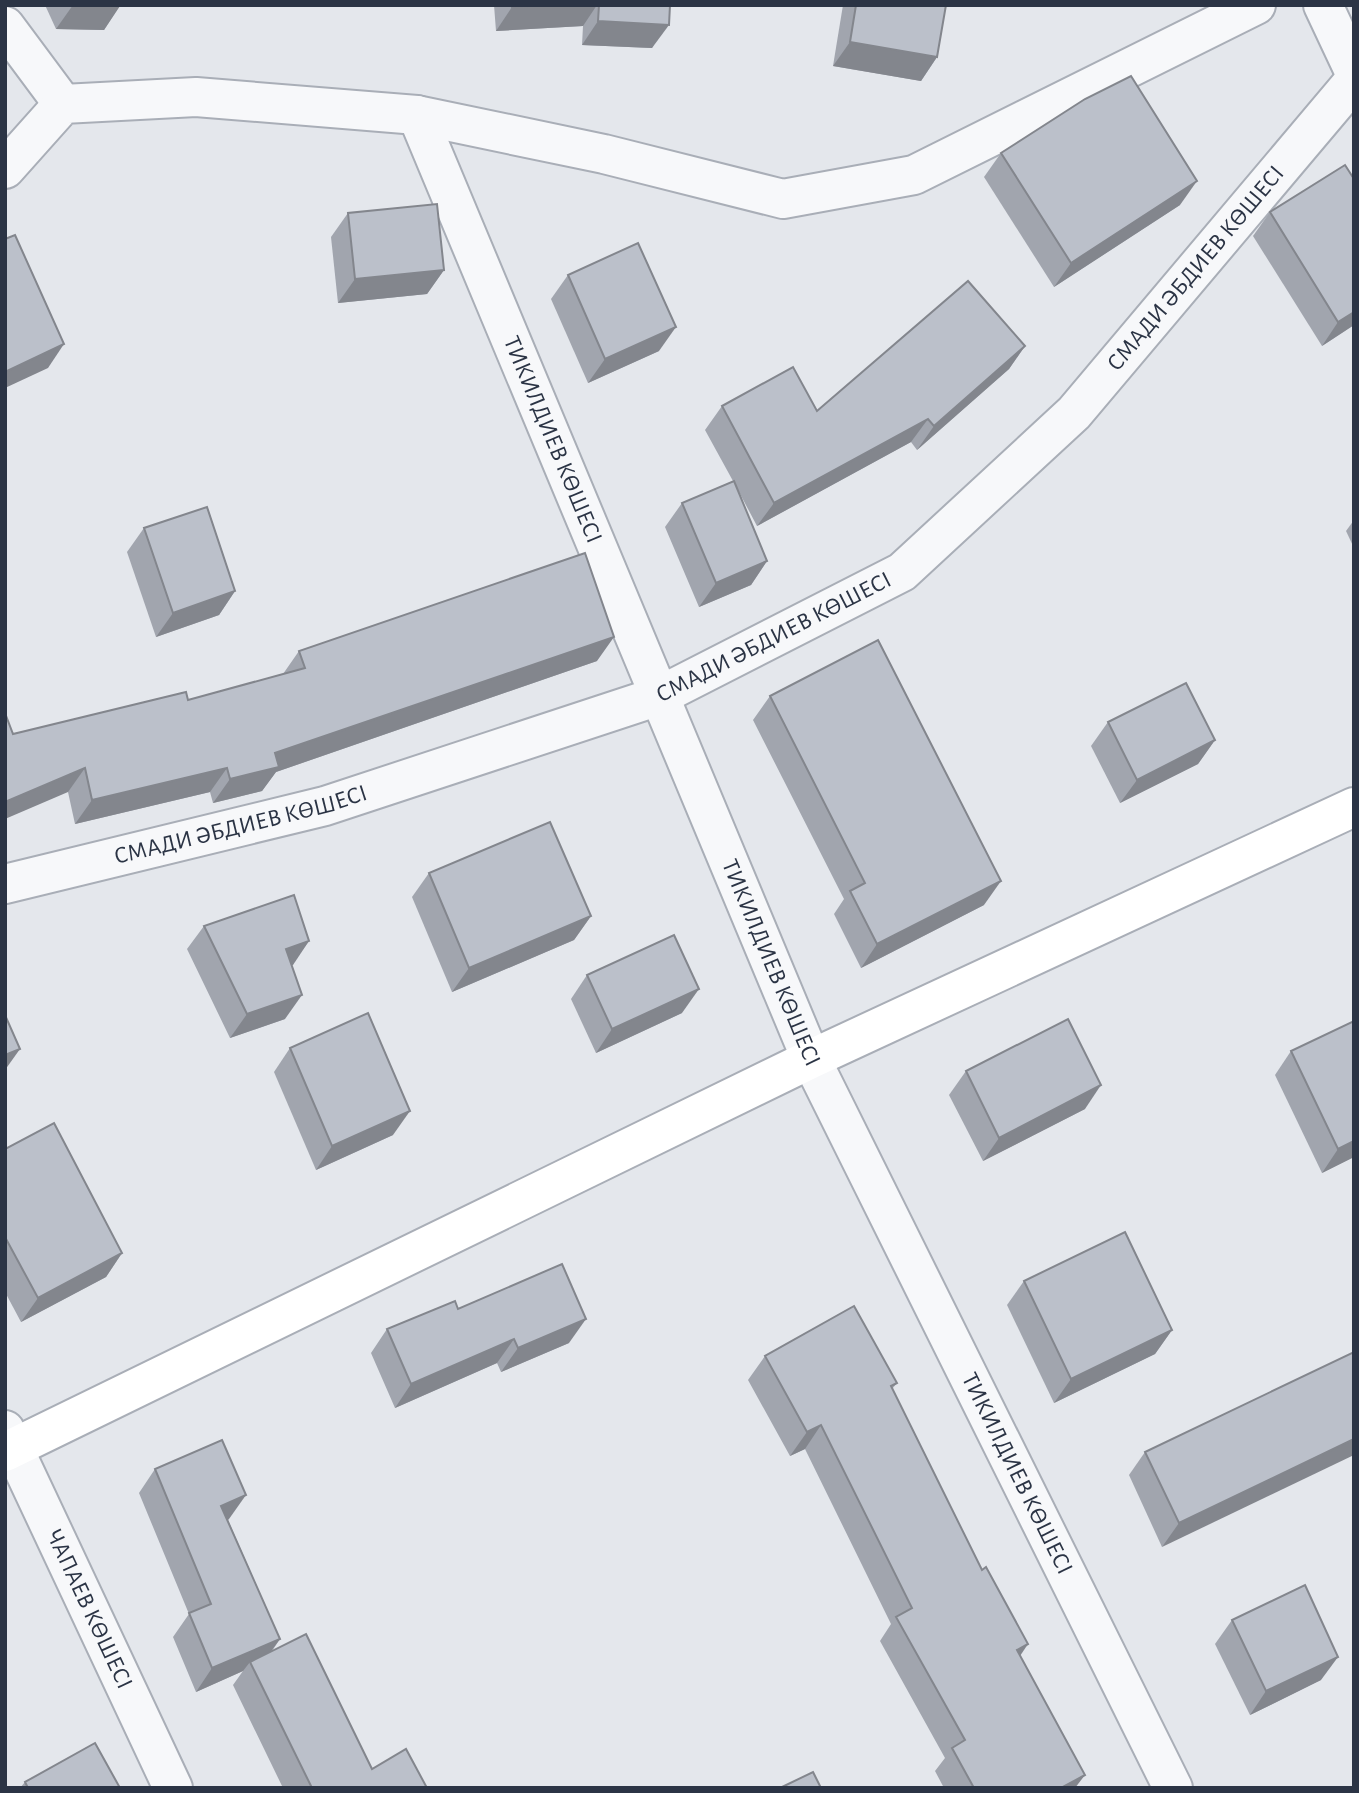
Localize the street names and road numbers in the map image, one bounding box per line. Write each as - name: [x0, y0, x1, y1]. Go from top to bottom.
- street label: СМАДИ ӘБДИЕВ КӨШЕСІ: [1103, 161, 1289, 376]
- street label: ТИКИЛДИЕВ КӨШЕСІ: [499, 333, 606, 547]
- street label: СМАДИ ӘБДИЕВ КӨШЕСІ: [652, 568, 895, 707]
- street label: СМАДИ ӘБДИЕВ КӨШЕСІ: [112, 781, 370, 869]
- street label: ТИКИЛДИЕВ КӨШЕСІ: [717, 856, 825, 1070]
- street label: ТИКИЛДИЕВ КӨШЕСІ: [957, 1369, 1077, 1578]
- street label: ЧАПАЕВ КӨШЕСІ: [41, 1526, 137, 1693]

